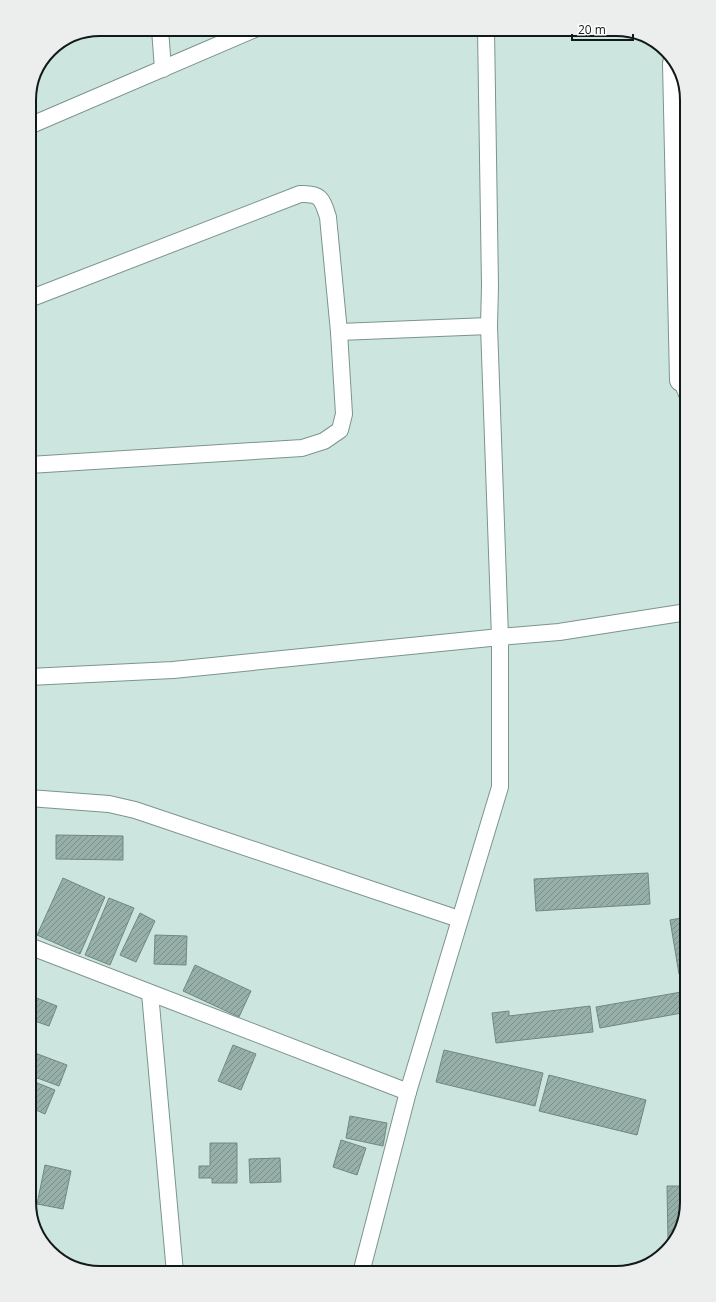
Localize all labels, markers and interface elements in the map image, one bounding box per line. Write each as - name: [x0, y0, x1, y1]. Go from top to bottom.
- scale bar: [572, 16, 633, 42]
- text: 20 m: [578, 21, 606, 38]

